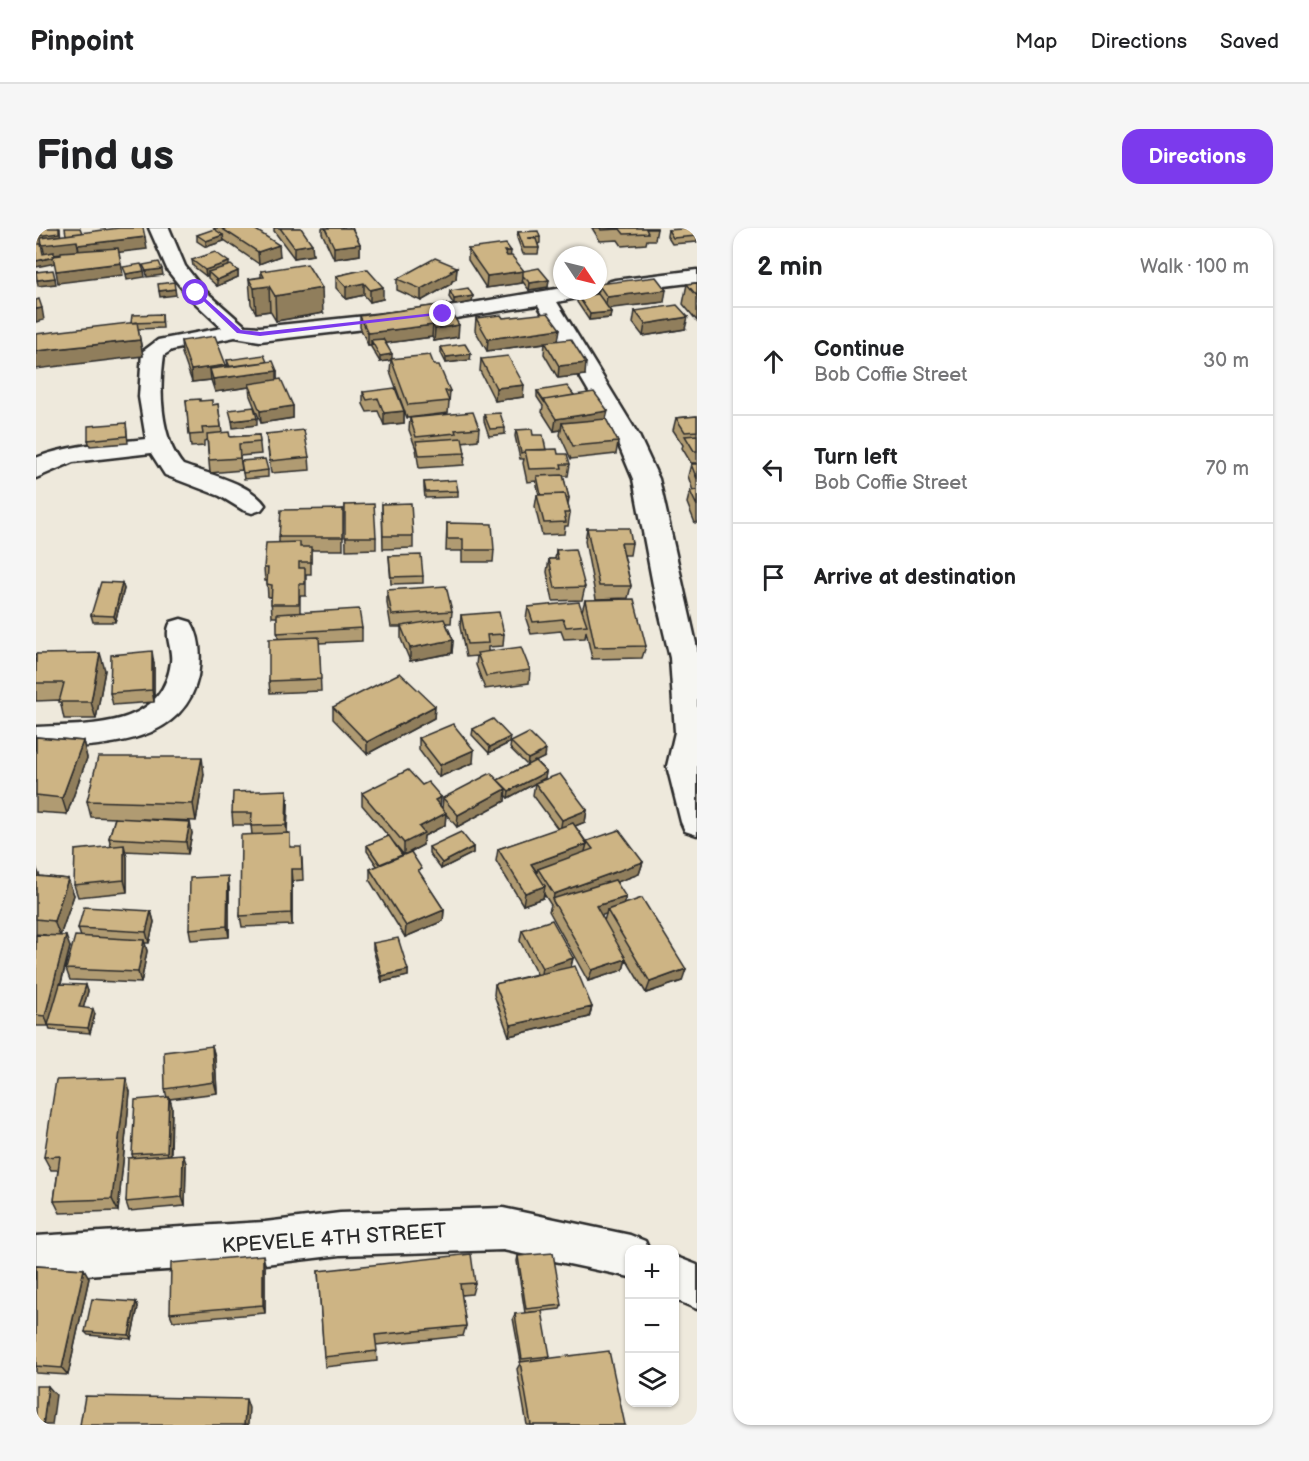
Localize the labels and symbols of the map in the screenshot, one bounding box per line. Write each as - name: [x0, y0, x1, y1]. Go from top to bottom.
- north arrow: [553, 246, 607, 300]
- route start: [182, 279, 208, 305]
- route end: [429, 300, 455, 326]
- street label: KPEVELE 4TH STREET: [221, 1218, 448, 1259]

